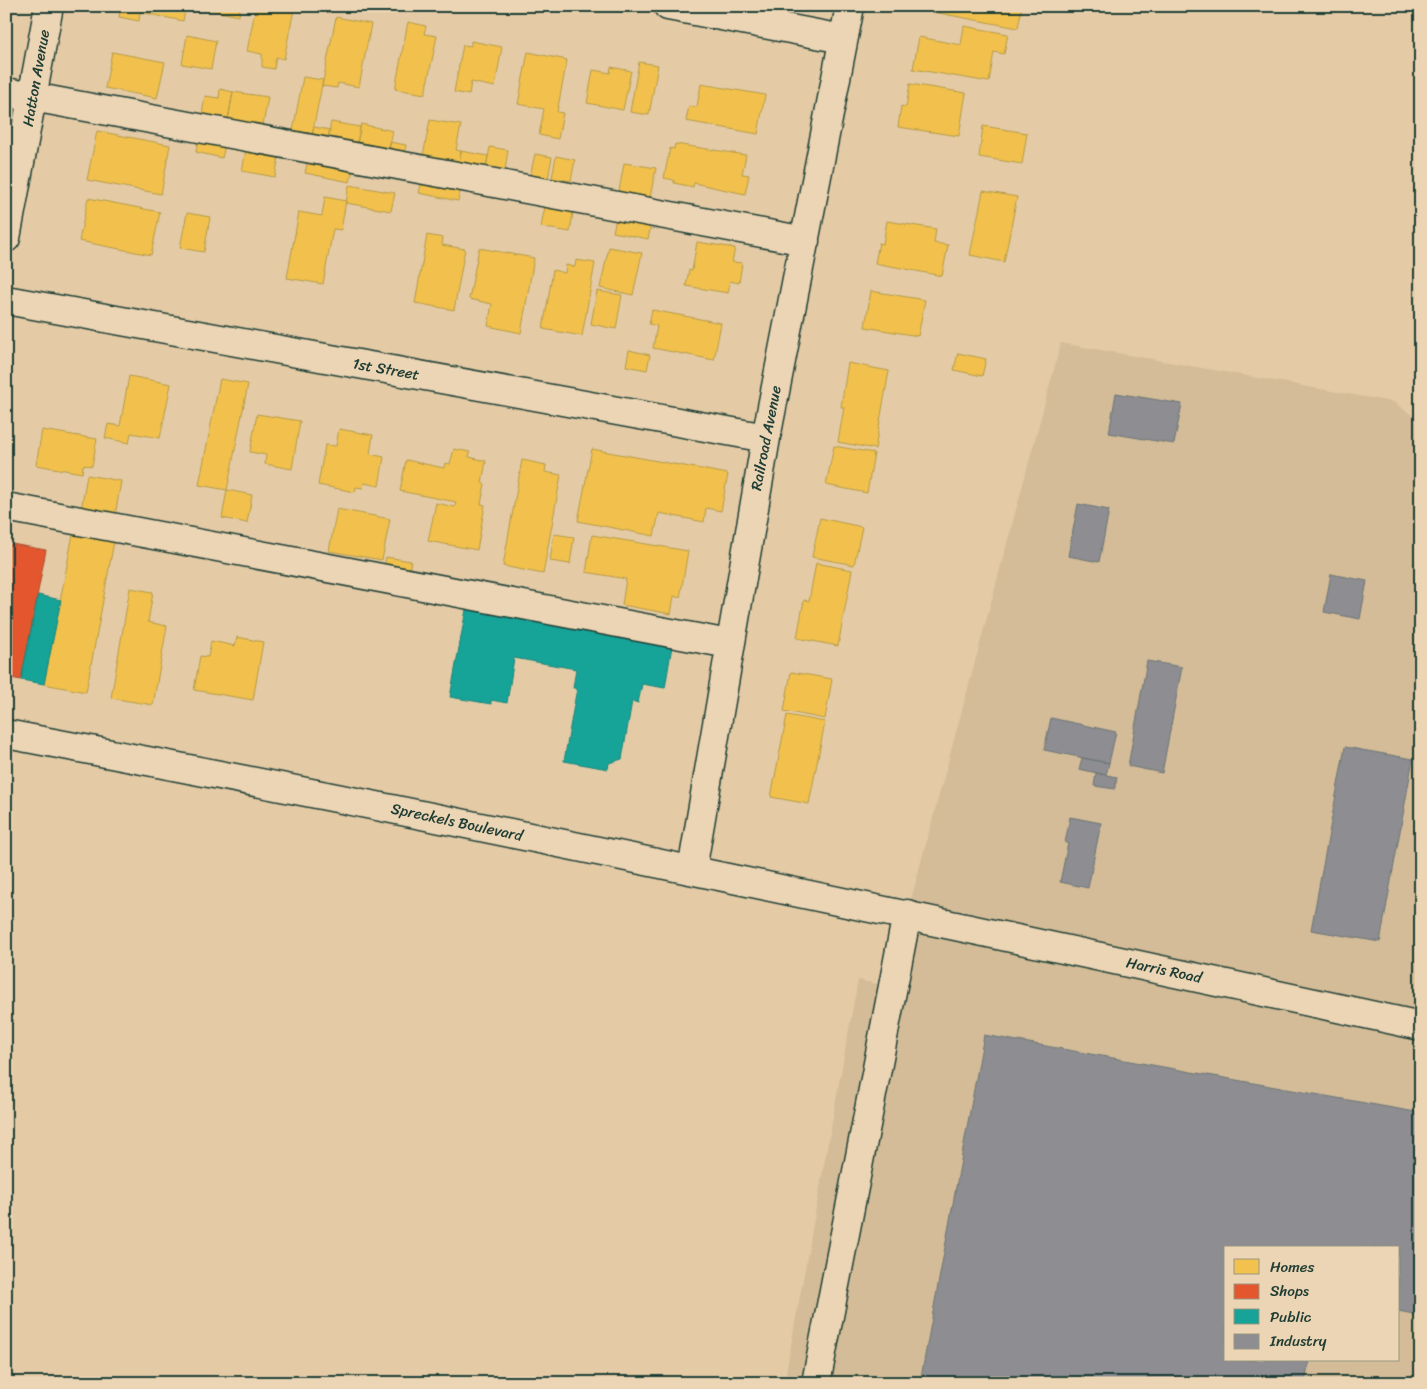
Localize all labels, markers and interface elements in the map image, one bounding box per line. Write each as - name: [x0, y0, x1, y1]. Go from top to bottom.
- street label: Hatton Avenue: [15, 27, 57, 129]
- street label: 1st Street: [351, 350, 422, 388]
- street label: Railroad Avenue: [743, 383, 789, 493]
- street label: Spreckels Boulevard: [389, 795, 526, 849]
- street label: Harris Road: [1124, 949, 1205, 991]
- legend: [1224, 1246, 1400, 1362]
- text: Homes: [1270, 1254, 1314, 1280]
- text: Shops: [1270, 1278, 1310, 1304]
- text: Public: [1270, 1304, 1312, 1330]
- text: Industry: [1269, 1328, 1327, 1354]

